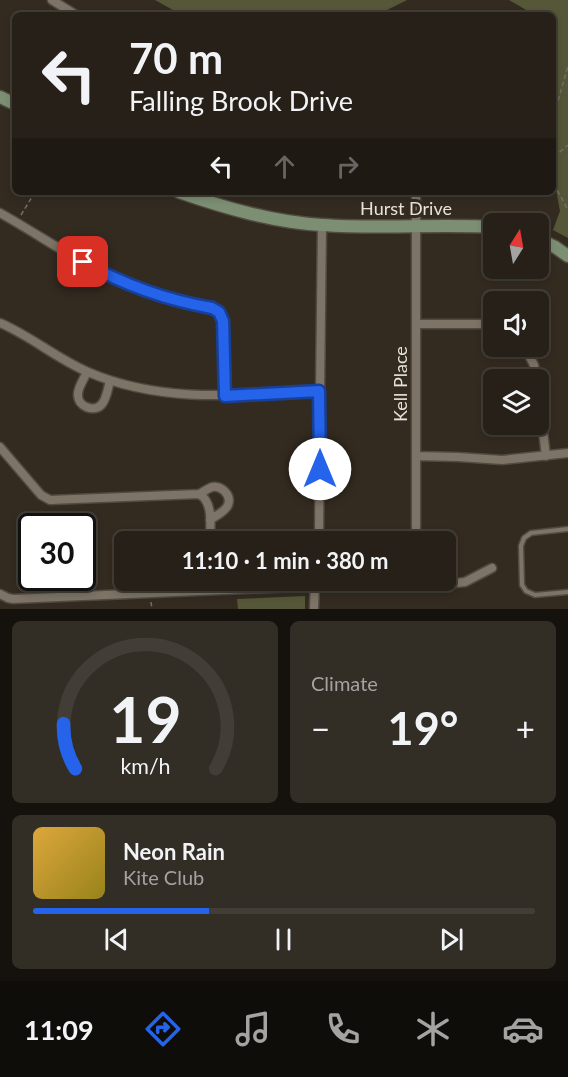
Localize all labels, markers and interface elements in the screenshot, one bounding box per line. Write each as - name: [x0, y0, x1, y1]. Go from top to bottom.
- text: 70 m: [129, 33, 223, 83]
- icon: left: [30, 36, 108, 114]
- text: Falling Brook Drive: [129, 84, 353, 117]
- icon: left: [205, 150, 238, 183]
- icon: ahead: [268, 150, 301, 183]
- icon: right: [331, 150, 364, 183]
- street label: Hurst Drive: [360, 197, 452, 219]
- north arrow: [483, 213, 549, 279]
- map controls: [483, 213, 549, 435]
- pin: [57, 236, 108, 287]
- icon: arrive: [66, 245, 99, 278]
- button: sound: [483, 291, 549, 357]
- street label: Kell Place: [389, 346, 411, 422]
- button: layers: [483, 369, 549, 435]
- position arrow: [288, 437, 352, 501]
- speed limit sign: 30: [18, 513, 96, 591]
- text: 11:10 · 1 min · 380 m: [182, 547, 388, 574]
- text: Climate: [311, 671, 378, 695]
- text: 19: [109, 681, 181, 756]
- text: 19°: [388, 701, 458, 755]
- text: −: [311, 708, 330, 748]
- text: +: [516, 708, 535, 748]
- text: km/h: [120, 753, 170, 779]
- text: Neon Rain: [123, 838, 225, 865]
- text: Kite Club: [123, 865, 204, 889]
- icon: previous: [100, 923, 133, 956]
- icon: pause: [267, 923, 300, 956]
- icon: next: [435, 923, 468, 956]
- icon: directions: [142, 1008, 184, 1050]
- icon: music: [232, 1008, 274, 1050]
- icon: phone: [322, 1008, 364, 1050]
- icon: climate: [412, 1008, 454, 1050]
- icon: car: [502, 1008, 544, 1050]
- text: 11:09: [24, 1013, 94, 1046]

